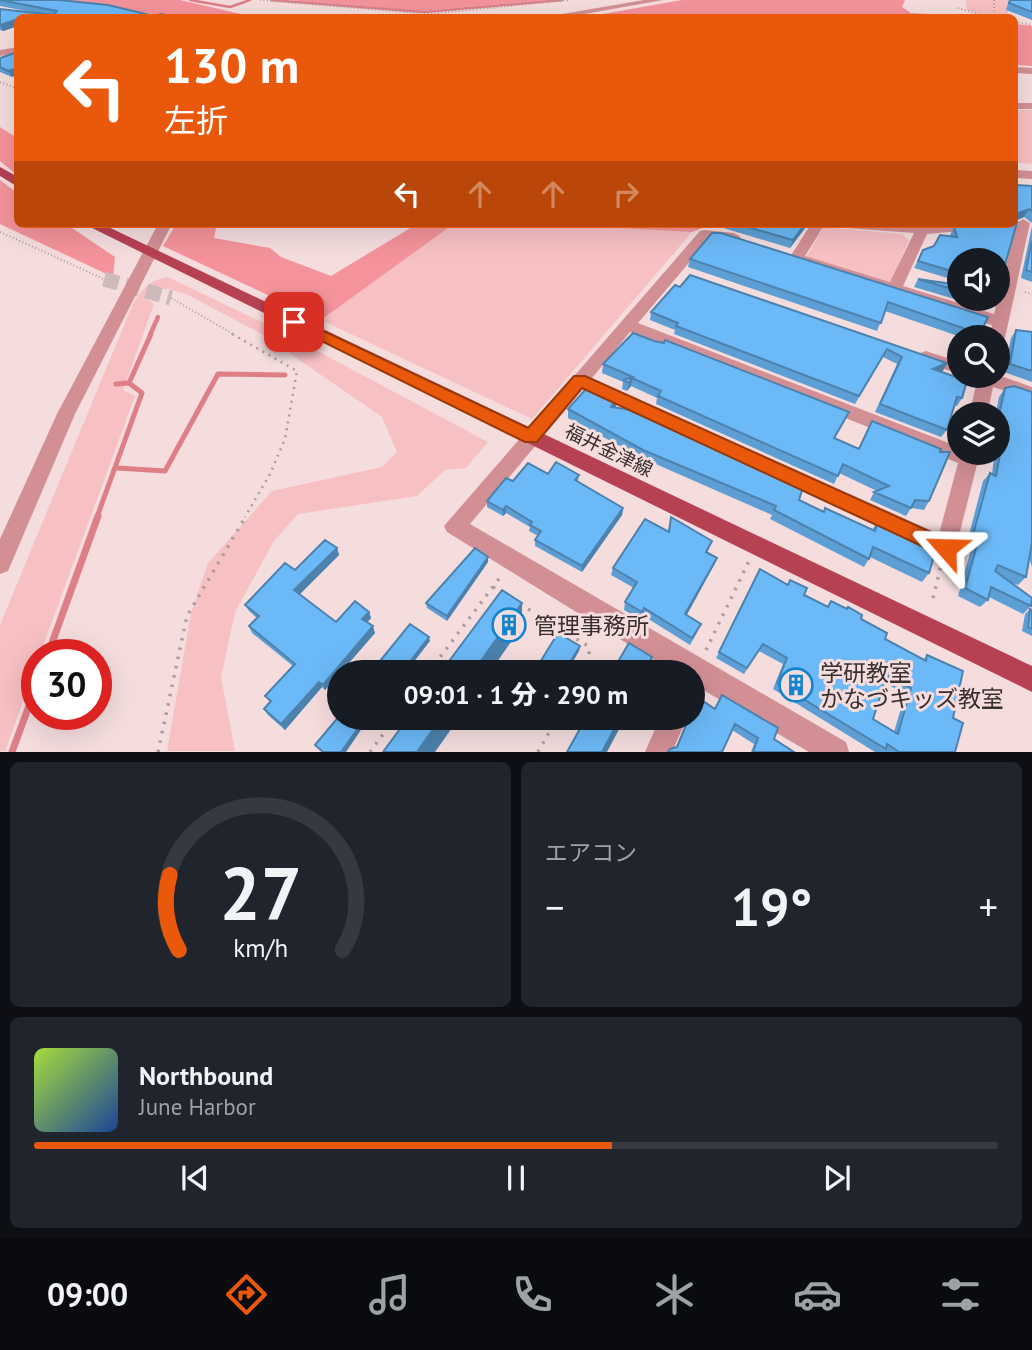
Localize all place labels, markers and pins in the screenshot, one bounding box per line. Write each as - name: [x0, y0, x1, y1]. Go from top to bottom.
- pin: [264, 292, 324, 352]
- building icon: 管理事務所: [490, 606, 528, 644]
- place label: 管理事務所: [534, 611, 649, 640]
- place label: 学研教室 かなづキッズ教室: [820, 658, 1004, 713]
- building icon: 学研教室 かなづキッズ教室: [777, 666, 815, 704]

